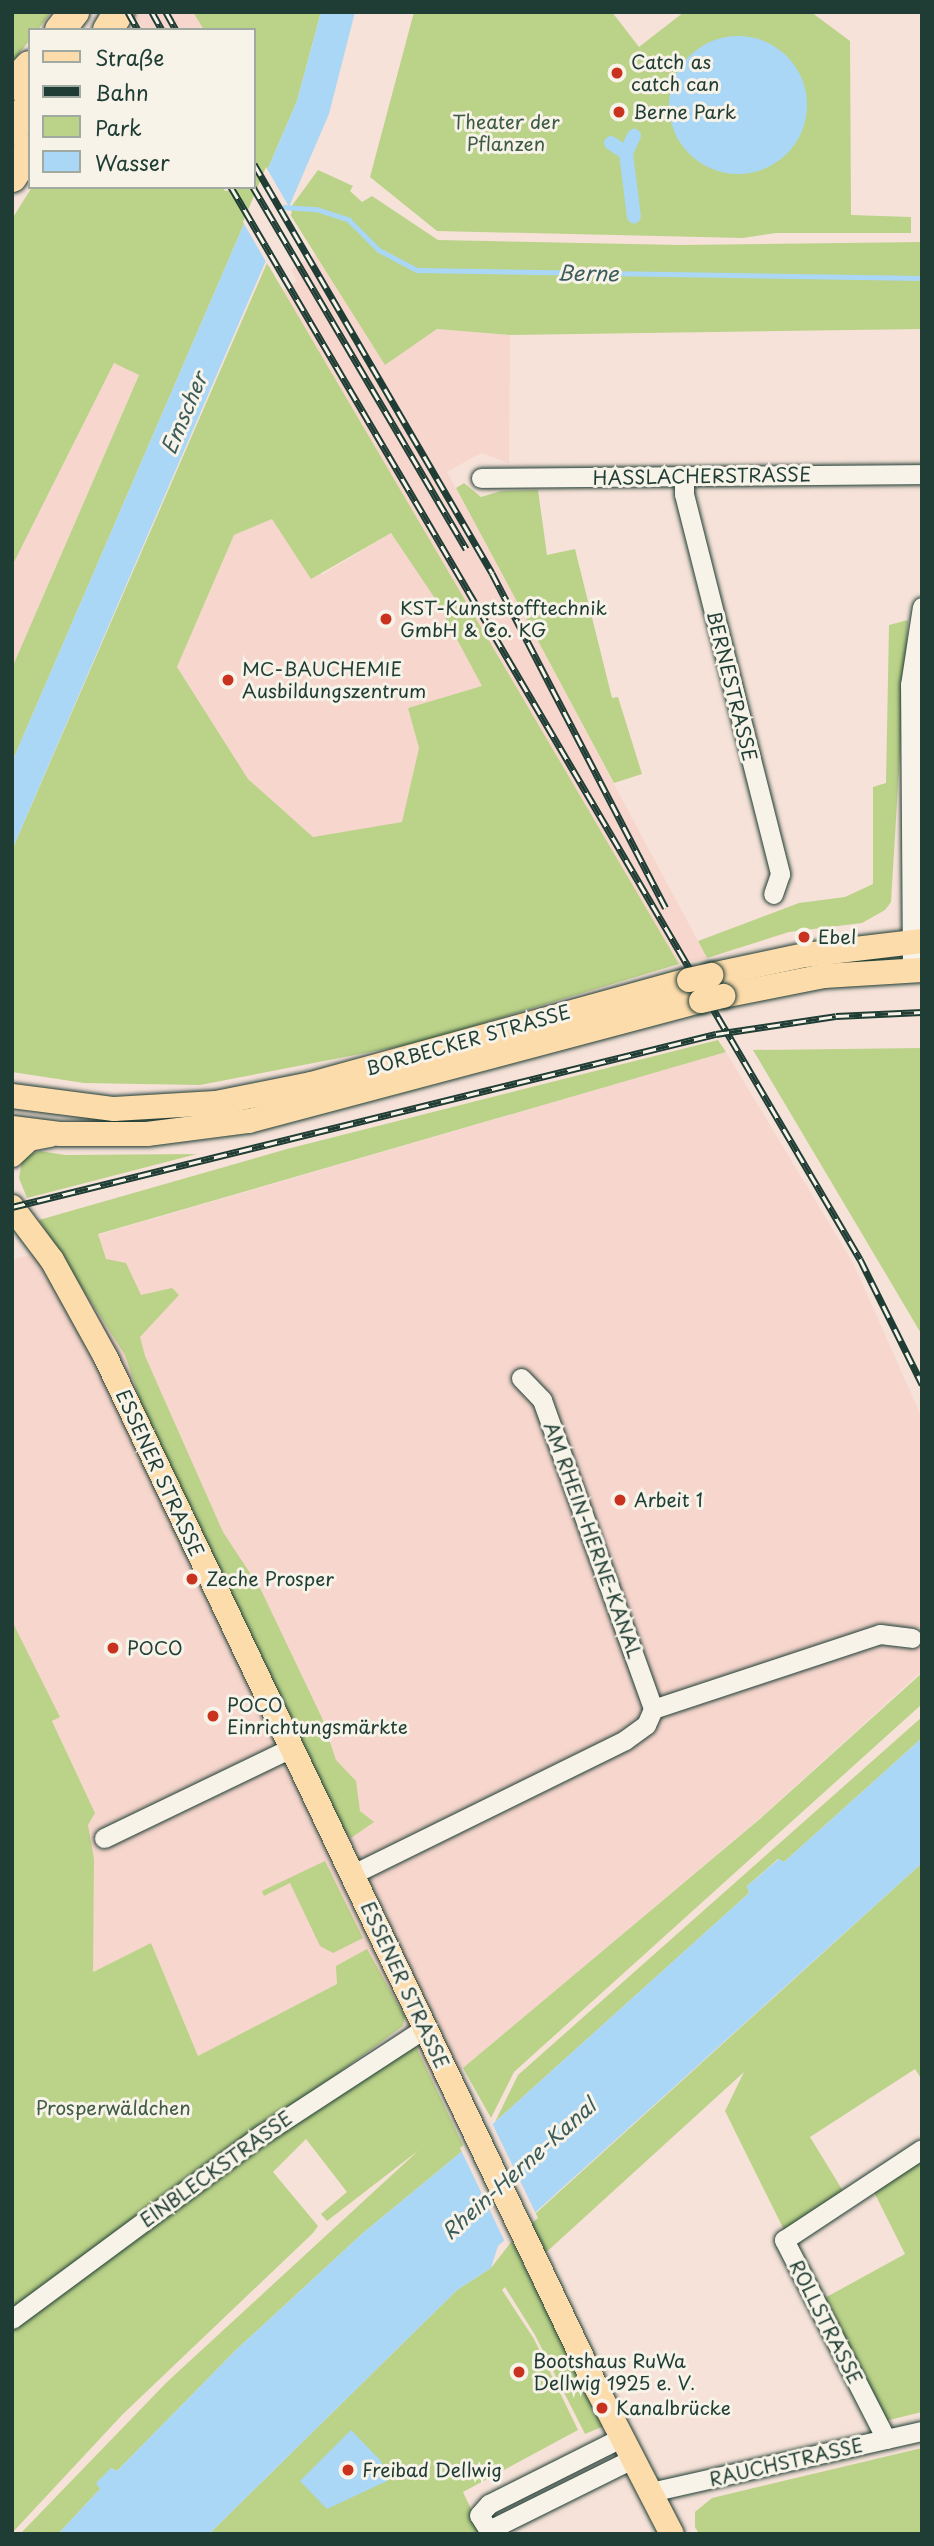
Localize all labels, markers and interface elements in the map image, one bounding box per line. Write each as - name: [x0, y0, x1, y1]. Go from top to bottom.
- legend: [28, 28, 256, 189]
- text: Straße: [95, 41, 164, 73]
- place label: Catch as catch can: [631, 51, 720, 95]
- marker: Catch as catch can: [609, 65, 625, 81]
- text: Bahn: [95, 76, 149, 108]
- place label: Berne Park: [633, 101, 737, 123]
- marker: Berne Park: [611, 104, 627, 120]
- text: Park: [95, 111, 142, 143]
- park label: Theater der Pflanzen: [452, 111, 560, 155]
- text: Wasser: [95, 146, 170, 178]
- water label: Berne: [557, 259, 619, 285]
- water label: Emscher: [155, 368, 211, 458]
- street label: HASSLACHERSTRASSE: [593, 463, 811, 489]
- place label: KST-Kunststofftechnik GmbH & Co. KG: [400, 597, 607, 641]
- street label: BERNESTRASSE: [702, 608, 762, 764]
- marker: KST-Kunststofftechnik GmbH & Co. KG: [378, 611, 394, 627]
- place label: MC-BAUCHEMIE Ausbildungszentrum: [242, 658, 426, 702]
- marker: MC-BAUCHEMIE Ausbildungszentrum: [220, 672, 236, 688]
- place label: Ebel: [818, 926, 856, 948]
- marker: Ebel: [796, 929, 812, 945]
- street label: BORBECKER STRASSE: [361, 999, 575, 1081]
- street label: ESSENER STRASSE: [111, 1385, 209, 1561]
- street label: AM RHEIN-HERNE-KANAL: [539, 1418, 647, 1662]
- place label: Arbeit 1: [634, 1489, 704, 1511]
- marker: Arbeit 1: [612, 1492, 628, 1508]
- place label: Zeche Prosper: [206, 1568, 334, 1590]
- marker: Zeche Prosper: [184, 1571, 200, 1587]
- place label: POCO: [127, 1637, 183, 1659]
- marker: POCO: [105, 1640, 121, 1656]
- place label: POCO Einrichtungsmärkte: [227, 1694, 408, 1738]
- marker: POCO Einrichtungsmärkte: [205, 1708, 221, 1724]
- street label: ESSENER STRASSE: [356, 1897, 454, 2073]
- water label: Rhein-Herne-Kanal: [436, 2092, 600, 2244]
- park label: Prosperwäldchen: [35, 2097, 191, 2119]
- street label: EINBLECKSTRASSE: [136, 2106, 296, 2232]
- street label: ROLLSTRASSE: [785, 2256, 867, 2388]
- place label: Bootshaus RuWa Dellwig 1925 e. V.: [533, 2350, 696, 2394]
- marker: Bootshaus RuWa Dellwig 1925 e. V.: [511, 2364, 527, 2380]
- place label: Kanalbrücke: [616, 2397, 731, 2419]
- marker: Kanalbrücke: [594, 2400, 610, 2416]
- street label: RAUCHSTRASSE: [707, 2433, 865, 2491]
- place label: Freibad Dellwig: [362, 2459, 503, 2481]
- marker: Freibad Dellwig: [340, 2462, 356, 2478]

